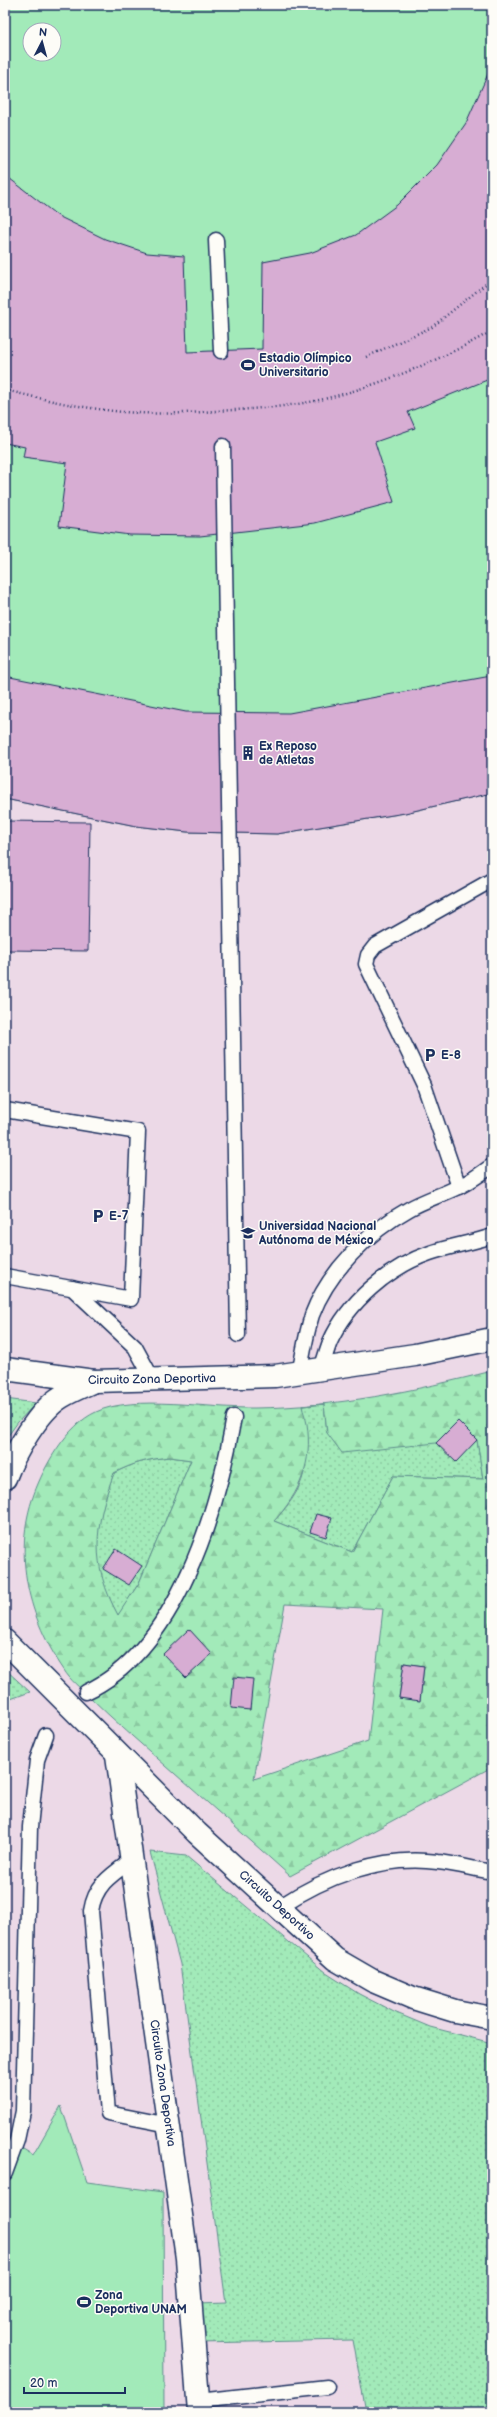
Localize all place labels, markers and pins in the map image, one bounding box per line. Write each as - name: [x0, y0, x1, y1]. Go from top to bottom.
- place label: Estadio Olímpico Universitario: [259, 351, 352, 380]
- sports icon: Estadio Olímpico Universitario: [240, 357, 256, 373]
- place label: Ex Reposo de Atletas: [259, 739, 317, 768]
- building icon: Ex Reposo de Atletas: [240, 745, 256, 761]
- parking icon: E-8: [422, 1047, 438, 1063]
- place label: E-8: [441, 1048, 461, 1063]
- parking icon: E-7: [90, 1208, 106, 1224]
- place label: E-7: [109, 1209, 129, 1224]
- place label: Universidad Nacional Autónoma de México: [258, 1219, 376, 1248]
- school or university icon: Universidad Nacional Autónoma de México: [240, 1225, 256, 1241]
- place label: Zona Deportiva UNAM: [95, 2288, 187, 2317]
- sports icon: Zona Deportiva UNAM: [76, 2294, 92, 2310]

